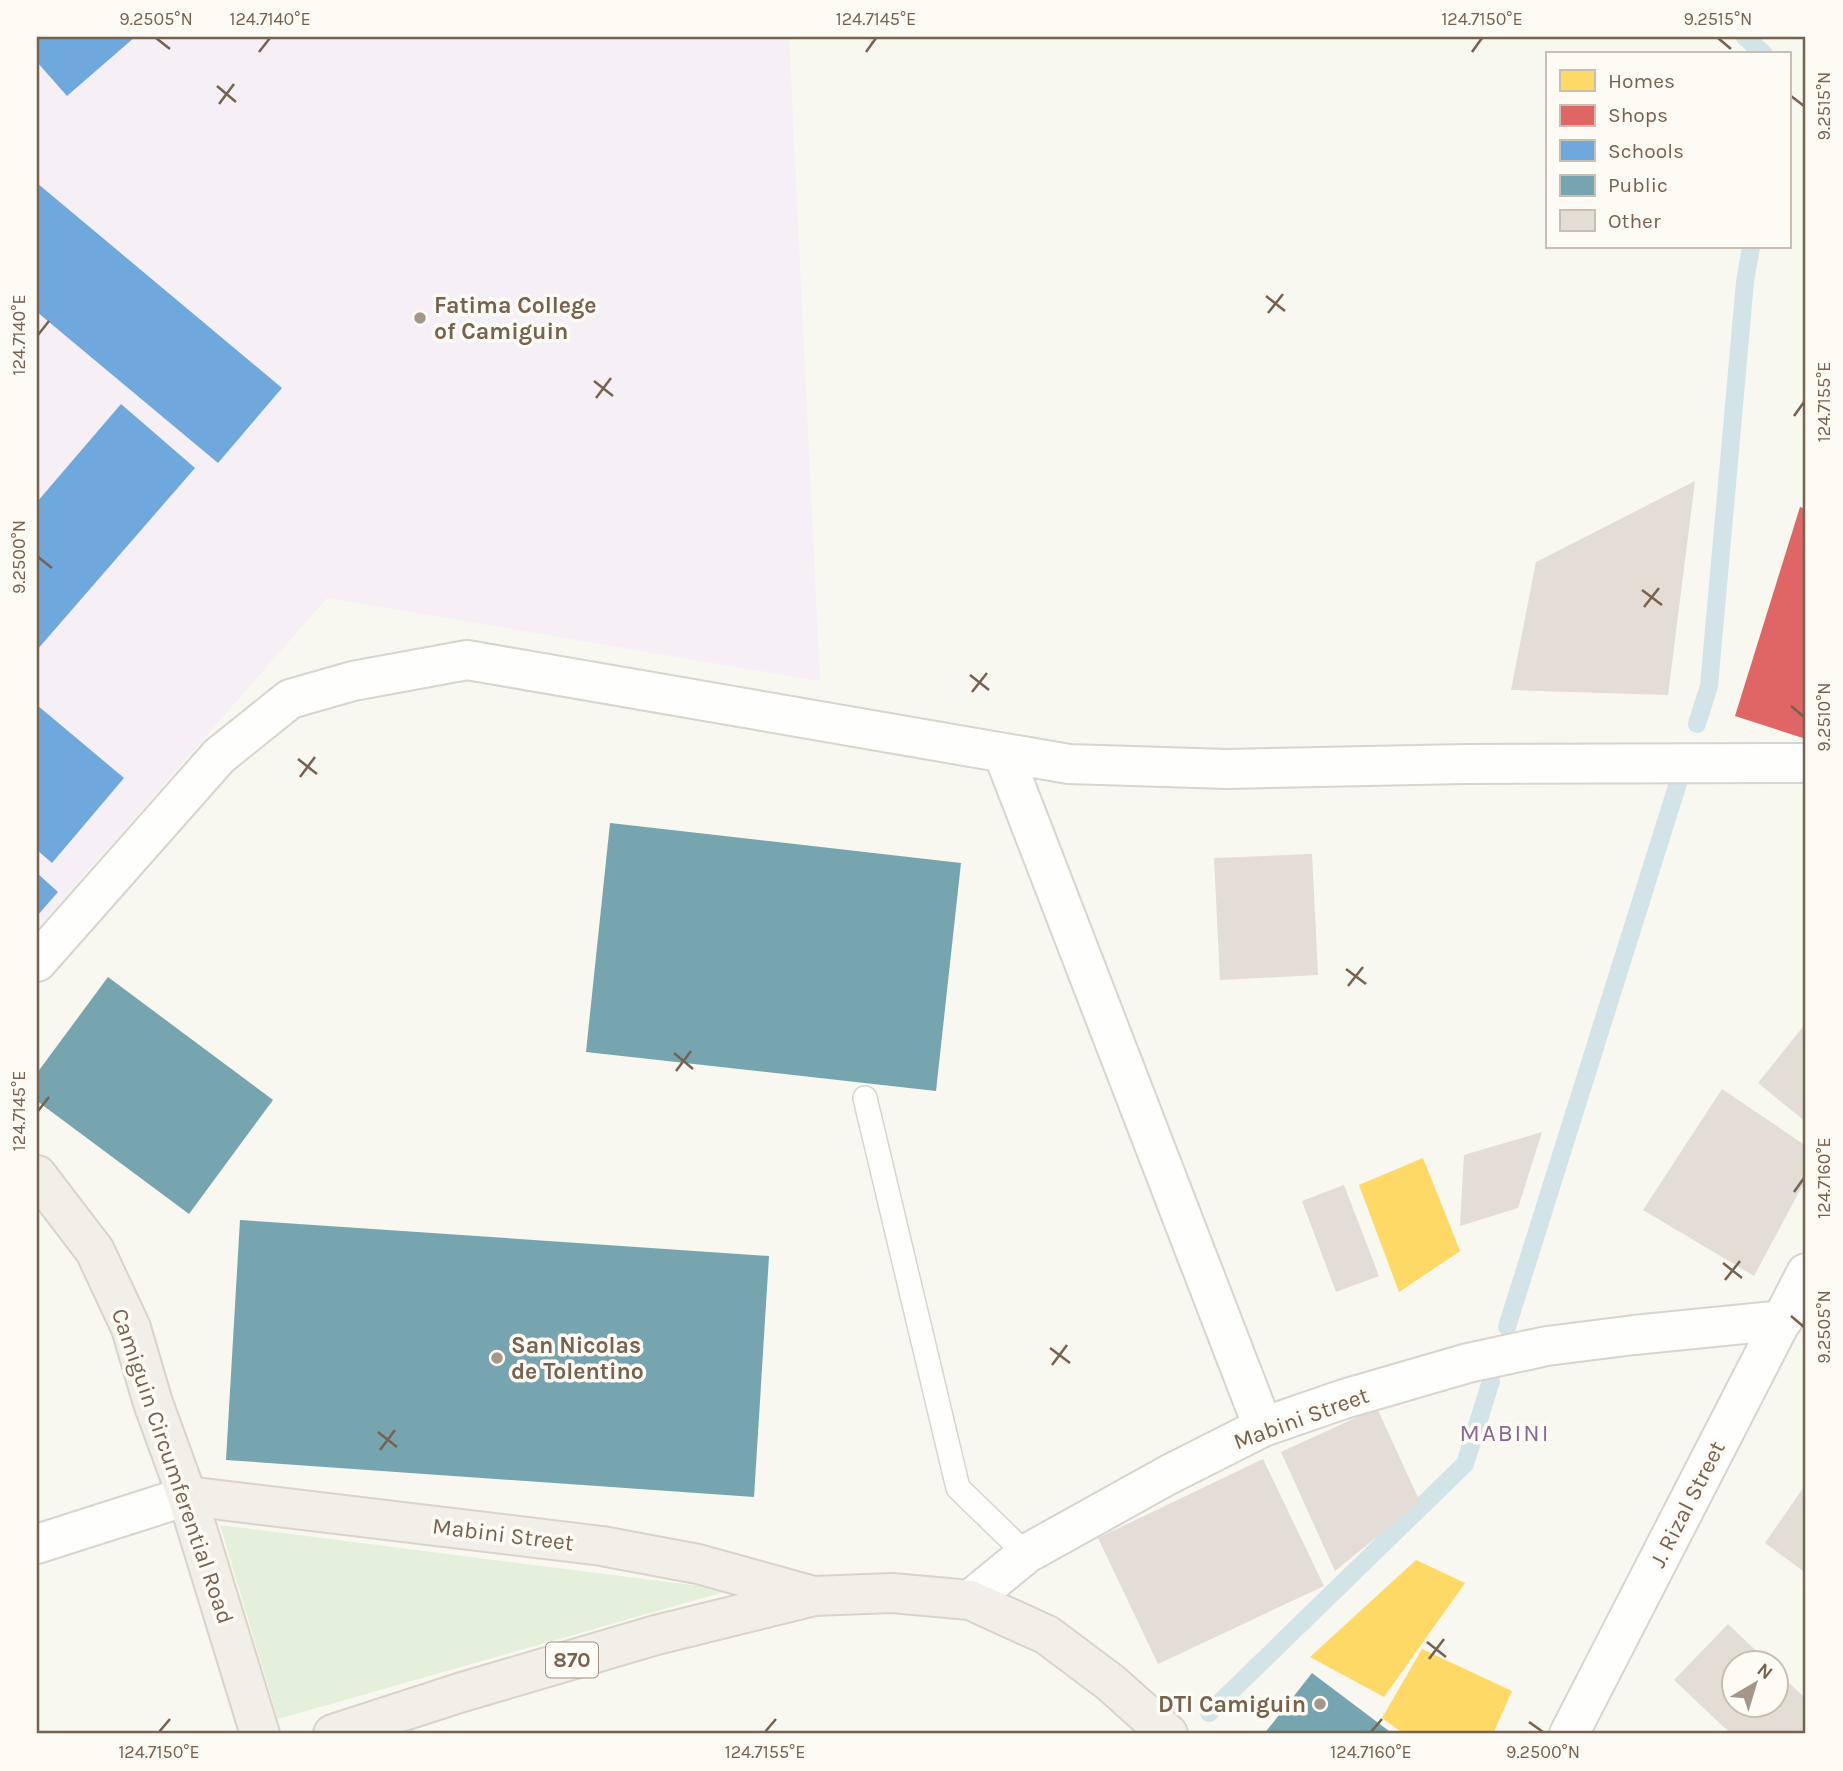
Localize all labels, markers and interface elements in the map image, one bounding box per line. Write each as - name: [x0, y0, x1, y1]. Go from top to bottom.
- text: 9.2505°N: [119, 8, 193, 30]
- text: 124.7140°E: [229, 8, 311, 30]
- text: 124.7145°E: [836, 8, 916, 30]
- text: 124.7150°E: [1441, 8, 1523, 30]
- text: 9.2515°N: [1684, 8, 1752, 30]
- legend: [1546, 52, 1790, 248]
- text: Homes: [1608, 69, 1675, 93]
- text: 9.2515°N: [1813, 72, 1835, 140]
- text: Shops: [1608, 103, 1668, 127]
- text: Schools: [1608, 139, 1684, 163]
- text: Public: [1608, 173, 1668, 197]
- text: Other: [1608, 209, 1661, 233]
- place label: Fatima College of Camiguin: [434, 292, 597, 345]
- text: 124.7140°E: [8, 294, 30, 376]
- marker: Fatima College of Camiguin: [412, 310, 428, 326]
- text: 124.7155°E: [1813, 362, 1835, 442]
- text: 9.2500°N: [8, 520, 30, 594]
- text: 9.2510°N: [1813, 682, 1835, 752]
- text: 124.7145°E: [8, 1071, 30, 1151]
- text: 124.7160°E: [1813, 1137, 1835, 1219]
- text: 9.2505°N: [1813, 1290, 1835, 1364]
- street label: Camiguin Circumferential Road: [106, 1305, 239, 1627]
- place label: San Nicolas de Tolentino: [511, 1332, 644, 1385]
- marker: San Nicolas de Tolentino: [489, 1350, 505, 1366]
- street label: Mabini Street: [1230, 1381, 1373, 1455]
- district label: MABINI: [1460, 1419, 1550, 1447]
- street label: J. Rizal Street: [1644, 1436, 1731, 1572]
- street label: Mabini Street: [431, 1512, 575, 1557]
- road number: 870: [546, 1642, 598, 1678]
- north arrow: [1720, 1648, 1790, 1718]
- text: N: [1753, 1659, 1777, 1684]
- place label: DTI Camiguin: [1158, 1691, 1306, 1718]
- marker: DTI Camiguin: [1312, 1696, 1328, 1712]
- text: 124.7150°E: [118, 1741, 200, 1763]
- text: 124.7155°E: [725, 1741, 805, 1763]
- text: 124.7160°E: [1330, 1741, 1412, 1763]
- text: 9.2500°N: [1506, 1741, 1580, 1763]

